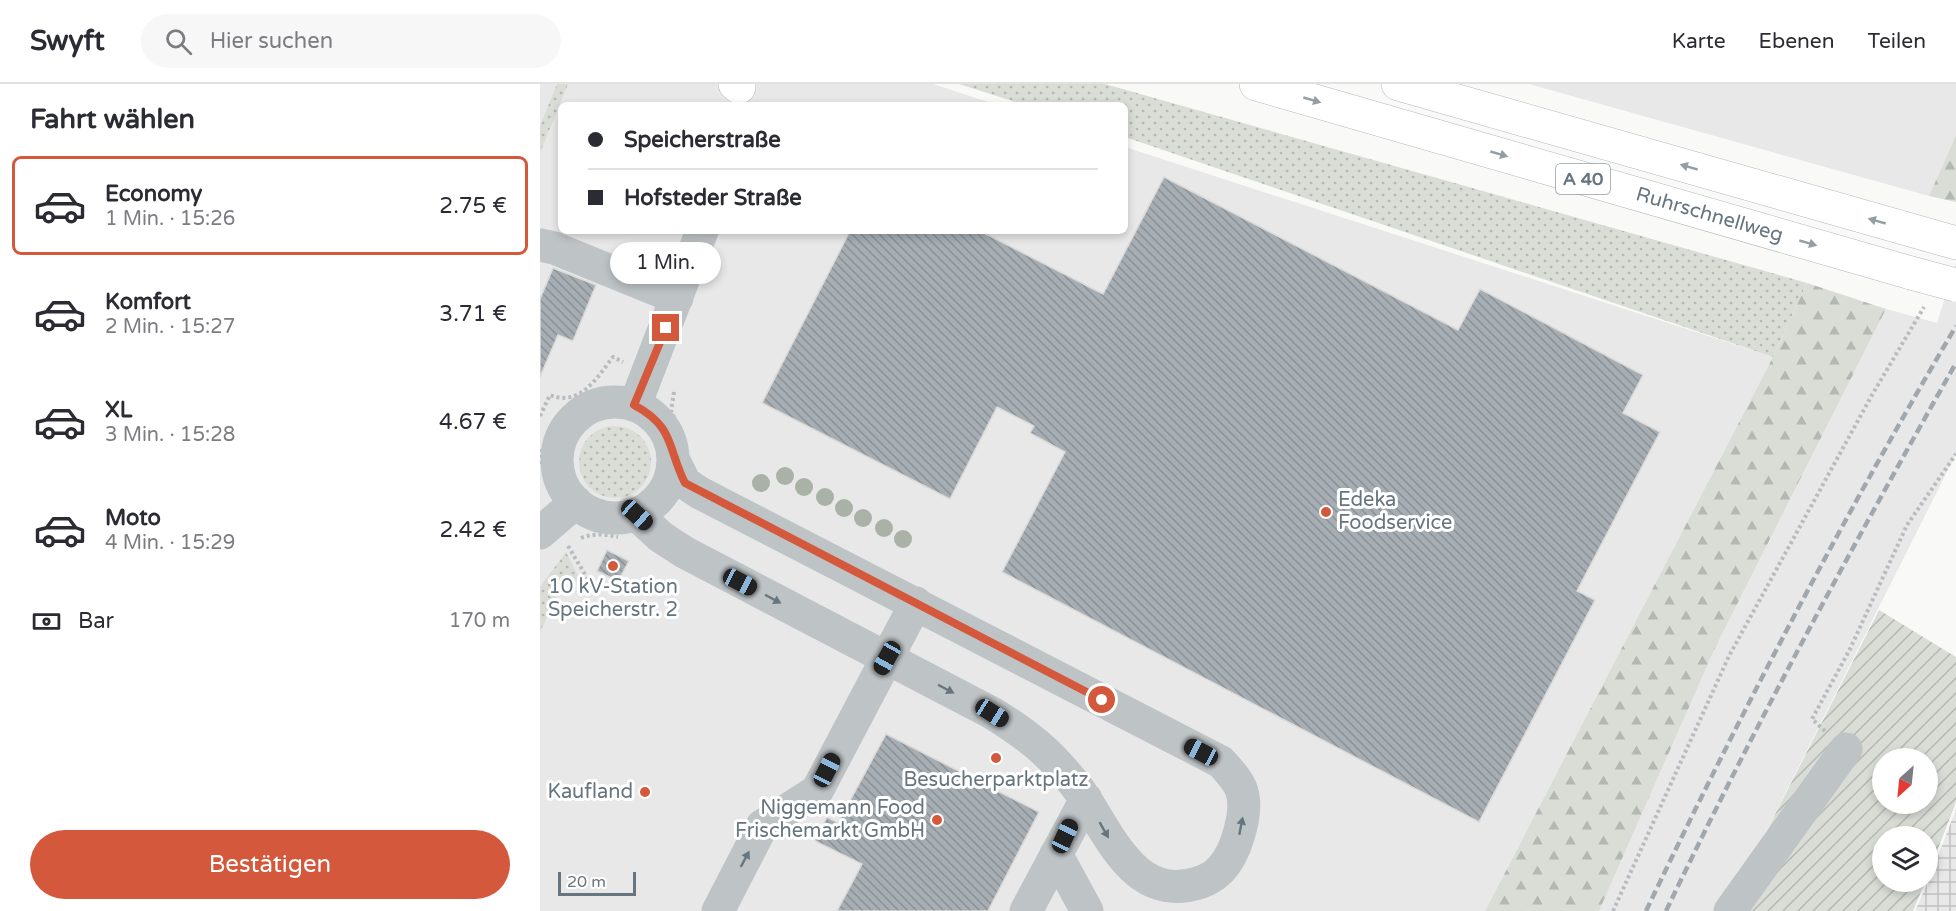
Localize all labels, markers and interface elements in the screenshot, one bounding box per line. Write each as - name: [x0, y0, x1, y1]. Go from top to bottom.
- search box: [141, 14, 561, 68]
- text: Swyft: [30, 24, 105, 58]
- icon: search: [162, 25, 195, 58]
- text: Hier suchen: [210, 28, 333, 54]
- text: Karte: [1672, 29, 1726, 54]
- text: Ebenen: [1759, 29, 1835, 54]
- text: Teilen: [1868, 29, 1926, 54]
- one-way arrow: [1303, 96, 1321, 105]
- text: Fahrt wählen: [30, 103, 195, 136]
- text: Speicherstraße: [624, 127, 781, 153]
- one-way arrow: [1490, 150, 1508, 159]
- one-way arrow: [1680, 162, 1698, 171]
- road number: A 40: [1556, 164, 1610, 194]
- icon: car: [33, 179, 87, 233]
- text: Economy: [105, 181, 202, 207]
- street label: Ruhrschnellweg: [1633, 182, 1786, 247]
- text: Hofsteder Straße: [624, 185, 802, 211]
- text: 2.75 €: [439, 193, 507, 219]
- text: 1 Min. · 15:26: [105, 207, 235, 231]
- one-way arrow: [1868, 215, 1886, 225]
- one-way arrow: [1799, 239, 1817, 248]
- callout: 1 Min.: [610, 241, 722, 283]
- text: 1 Min.: [636, 251, 695, 275]
- icon: car: [33, 287, 87, 341]
- text: Komfort: [105, 289, 191, 315]
- text: 3.71 €: [439, 301, 507, 327]
- route end: [652, 314, 679, 341]
- text: 2 Min. · 15:27: [105, 315, 235, 339]
- icon: car: [33, 395, 87, 449]
- text: XL: [105, 397, 132, 423]
- text: 4.67 €: [439, 409, 507, 435]
- text: 3 Min. · 15:28: [105, 423, 235, 447]
- place label: Edeka Foodservice: [1338, 488, 1452, 535]
- car: [618, 496, 656, 534]
- icon: car: [33, 503, 87, 557]
- text: Moto: [105, 505, 161, 531]
- marker: Edeka Foodservice: [1319, 505, 1333, 519]
- text: 2.42 €: [440, 517, 507, 543]
- text: 4 Min. · 15:29: [105, 531, 235, 555]
- marker: 10 kV-Station Speicherstr. 2: [606, 559, 620, 573]
- car: [720, 566, 760, 598]
- place label: 10 kV-Station Speicherstr. 2: [548, 575, 678, 622]
- one-way arrow: [765, 594, 782, 604]
- icon: cash: [30, 605, 63, 638]
- text: Bar: [78, 608, 114, 634]
- text: 170 m: [449, 609, 510, 633]
- car: [870, 638, 904, 678]
- one-way arrow: [938, 684, 955, 694]
- route start: [1088, 686, 1115, 713]
- car: [972, 696, 1012, 730]
- car: [1181, 736, 1221, 768]
- north arrow: [1872, 748, 1938, 814]
- map controls: [1872, 748, 1938, 892]
- car: [811, 750, 843, 790]
- marker: Besucherparktplatz: [989, 751, 1003, 765]
- place label: Besucherparktplatz: [904, 768, 1089, 792]
- place label: Kaufland: [548, 780, 633, 804]
- marker: Kaufland: [638, 785, 652, 799]
- place label: Niggemann Food Frischemarkt GmbH: [735, 796, 925, 843]
- marker: Niggemann Food Frischemarkt GmbH: [930, 813, 944, 827]
- car: [1049, 816, 1081, 856]
- one-way arrow: [1237, 816, 1246, 835]
- one-way arrow: [1099, 822, 1109, 839]
- button: layers: [1872, 826, 1938, 892]
- button: Bestätigen: [30, 830, 510, 899]
- one-way arrow: [740, 850, 750, 867]
- scale bar: [558, 869, 636, 896]
- text: 20 m: [567, 872, 606, 892]

